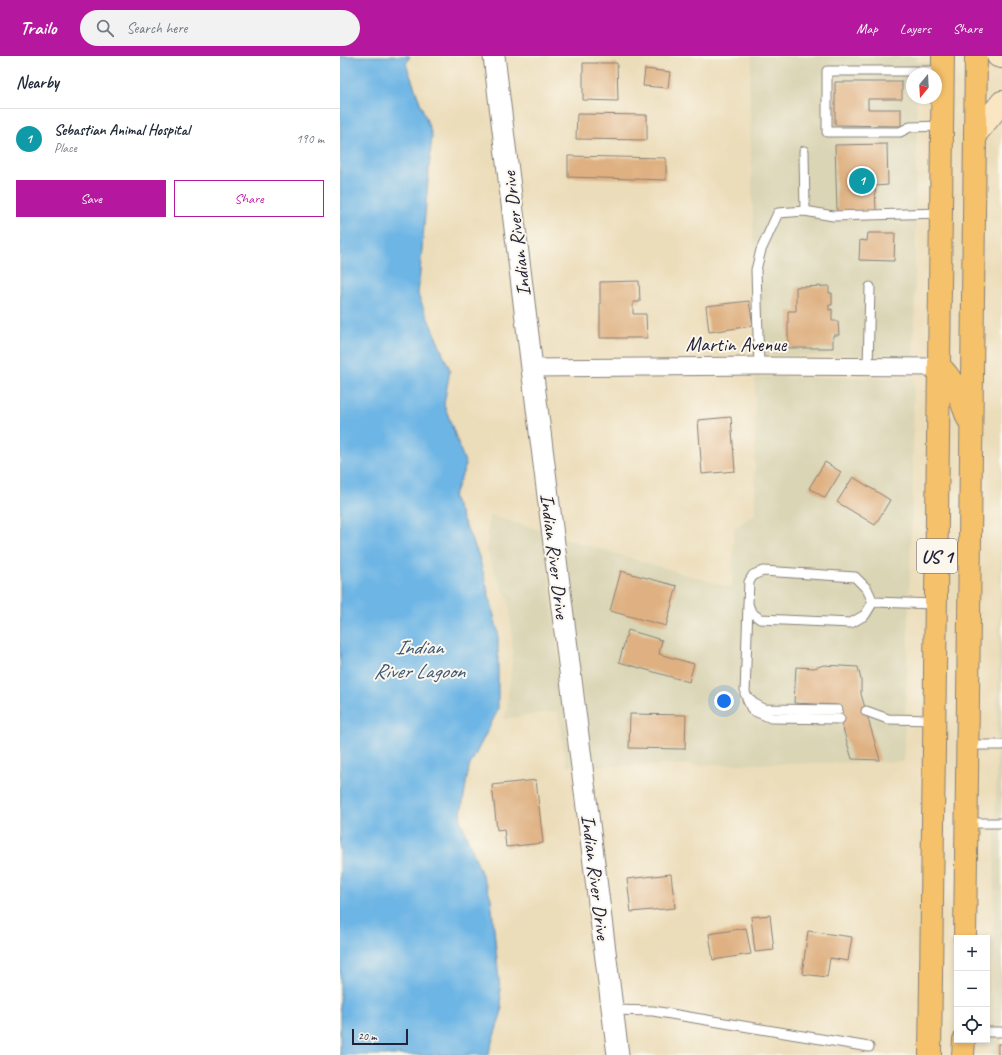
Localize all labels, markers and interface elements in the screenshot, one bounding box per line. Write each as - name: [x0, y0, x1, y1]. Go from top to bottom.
- search box: [80, 10, 360, 46]
- text: Trailo: [20, 16, 56, 40]
- icon: search: [94, 17, 116, 39]
- text: Search here: [126, 19, 188, 38]
- text: Map: [856, 20, 878, 37]
- text: Layers: [900, 20, 931, 37]
- text: Share: [953, 20, 982, 37]
- north arrow: [906, 68, 942, 104]
- text: Nearby: [16, 72, 59, 93]
- text: Sebastian Animal Hospital: [54, 121, 190, 140]
- text: 1: [26, 131, 32, 147]
- text: 190 m: [296, 131, 324, 147]
- text: Place: [54, 140, 77, 156]
- pin: 1: [849, 166, 875, 196]
- street label: Indian River Drive: [496, 169, 537, 298]
- button: Save: [16, 180, 166, 217]
- button: Share: [174, 180, 324, 217]
- street label: Martin Avenue: [686, 332, 788, 357]
- street label: Indian River Drive: [534, 492, 575, 621]
- road number: US 1: [917, 539, 957, 573]
- water label: Indian River Lagoon: [373, 634, 466, 684]
- your location: [714, 691, 734, 711]
- street label: Indian River Drive: [575, 813, 616, 942]
- map controls: [954, 935, 990, 1043]
- button: +: [954, 935, 990, 971]
- button: −: [954, 971, 990, 1007]
- button: locate: [954, 1007, 990, 1043]
- scale bar: [352, 1027, 408, 1046]
- text: 20 m: [358, 1029, 377, 1043]

